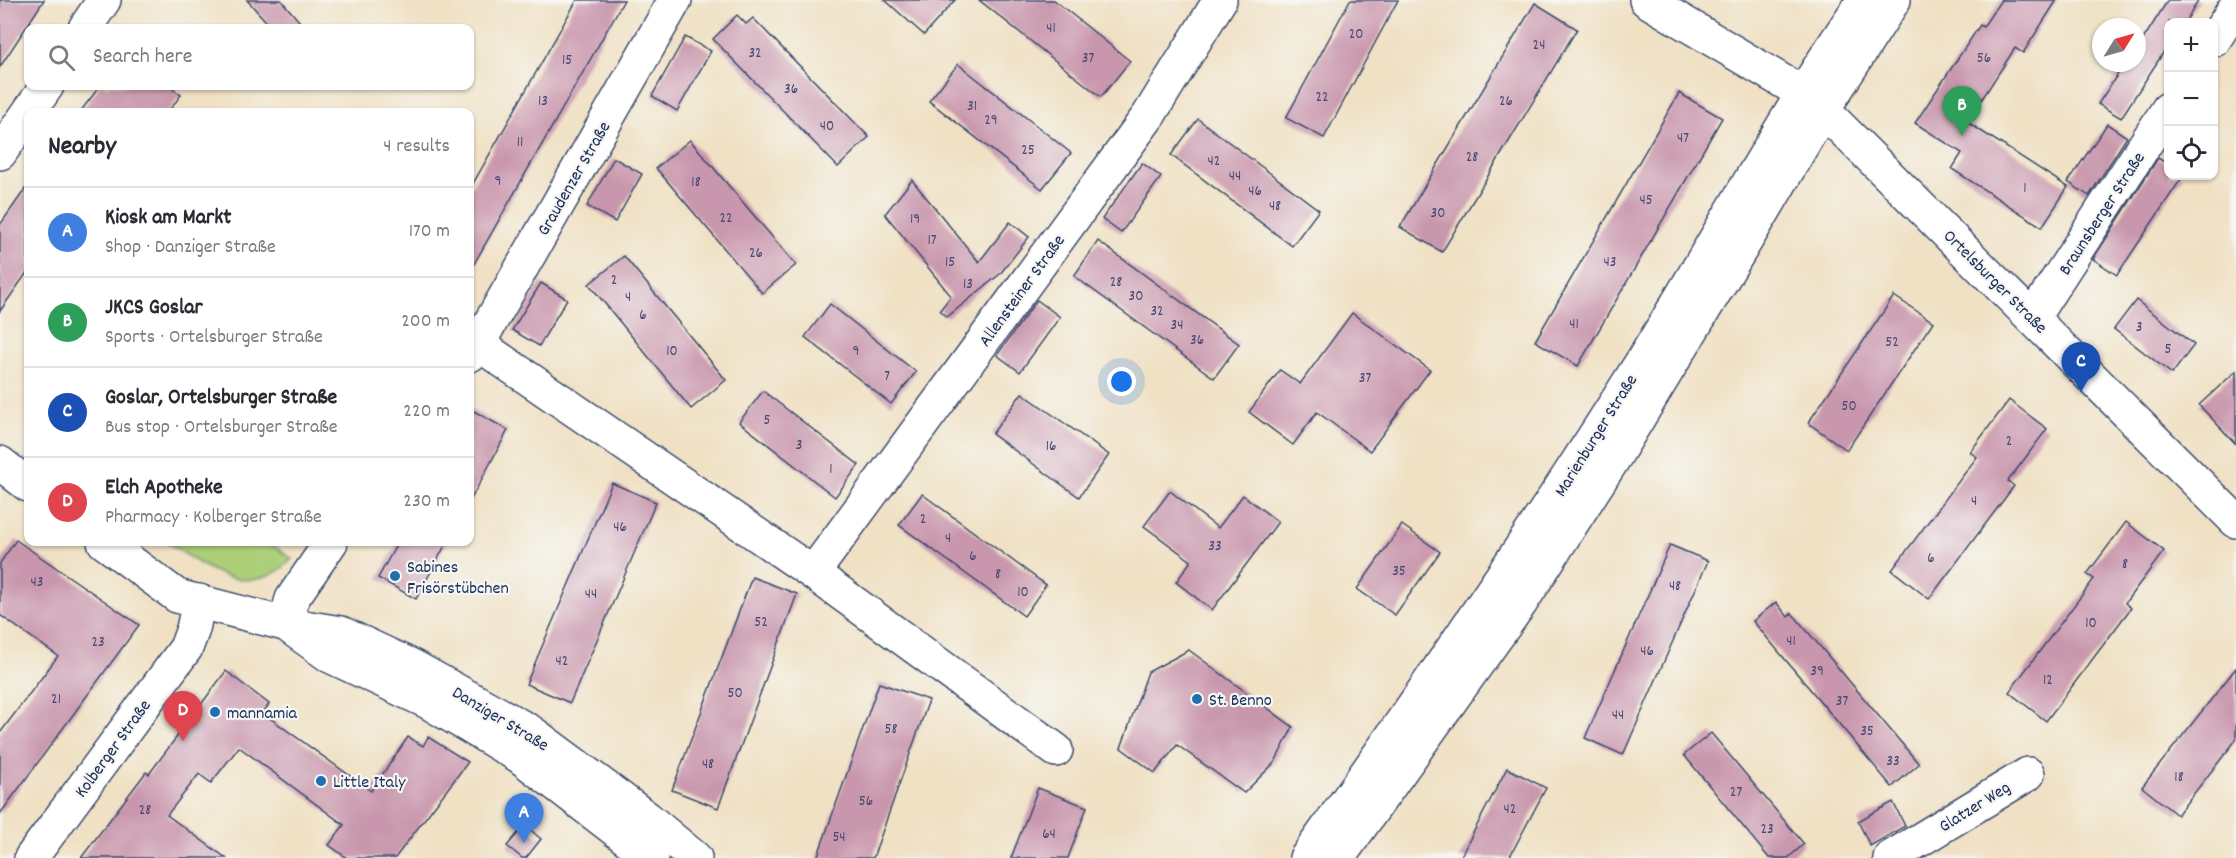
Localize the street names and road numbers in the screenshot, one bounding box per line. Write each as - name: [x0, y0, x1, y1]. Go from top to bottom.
- street label: Graudenzer Straße: [532, 117, 618, 241]
- street label: Braunsberger Straße: [2054, 148, 2152, 281]
- street label: Ortelsburger Straße: [1936, 225, 2052, 341]
- street label: Allensteiner Straße: [974, 230, 1072, 353]
- street label: Marienburger Straße: [1549, 370, 1645, 502]
- street label: Danziger Straße: [447, 681, 553, 759]
- street label: Kolberger Straße: [70, 695, 158, 804]
- street label: Glatzer Weg: [1935, 776, 2016, 840]

